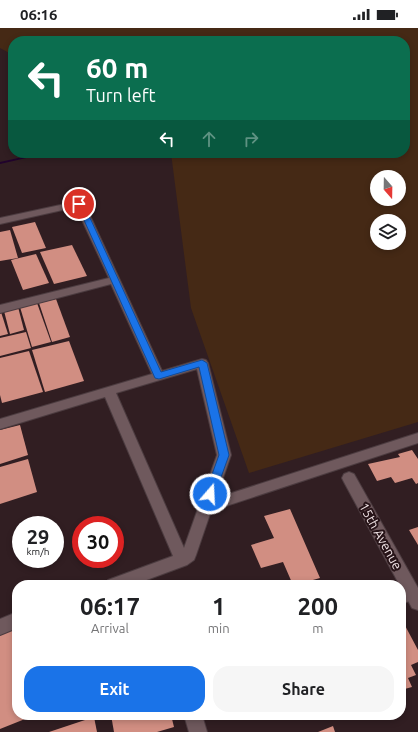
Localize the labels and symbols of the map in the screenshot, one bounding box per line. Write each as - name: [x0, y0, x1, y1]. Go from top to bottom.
- north arrow: [370, 170, 406, 206]
- pin: [62, 187, 96, 221]
- position arrow: [189, 473, 231, 515]
- street label: 15th Avenue: [357, 500, 405, 572]
- speed limit sign: 30: [72, 516, 124, 568]

